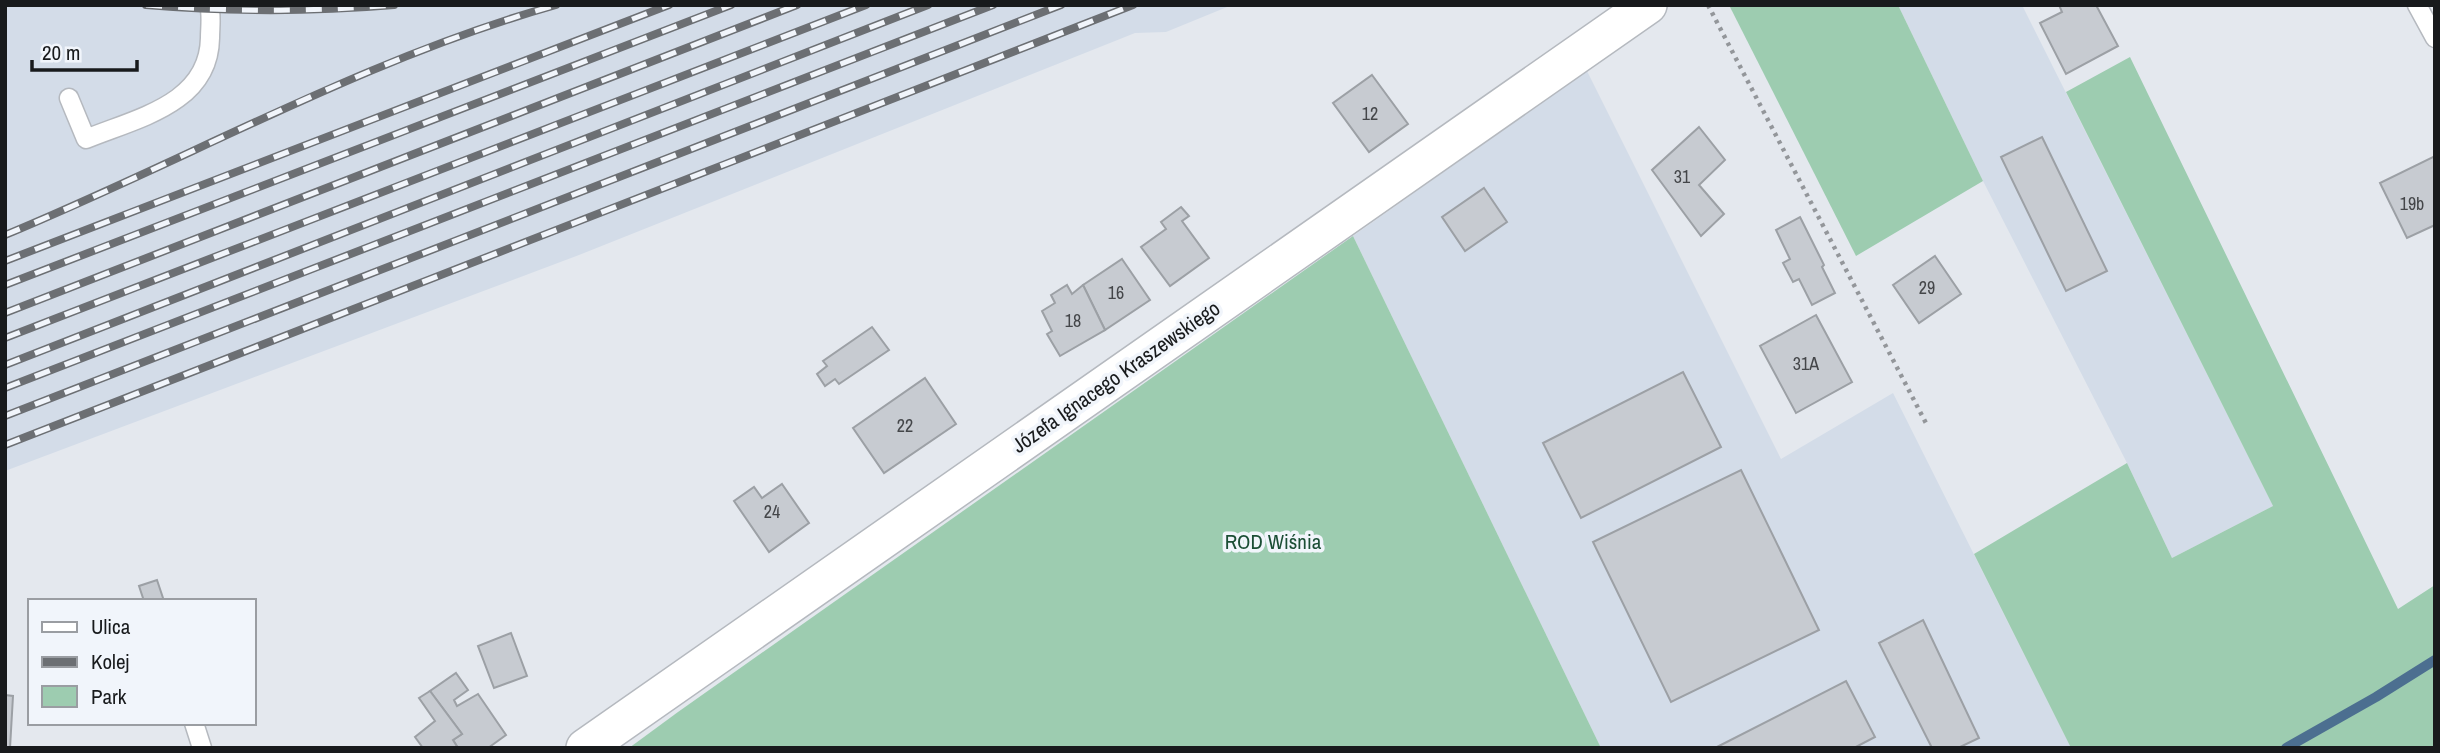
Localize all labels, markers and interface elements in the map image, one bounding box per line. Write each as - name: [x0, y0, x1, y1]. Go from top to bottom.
- scale bar: [32, 28, 136, 72]
- text: 20 m: [42, 38, 80, 67]
- house number: 12: [1362, 101, 1378, 126]
- house number: 31: [1674, 164, 1691, 189]
- house number: 19b: [2400, 191, 2424, 216]
- house number: 29: [1919, 275, 1935, 300]
- house number: 16: [1108, 280, 1124, 305]
- street label: Józefa Ignacego Kraszewskiego: [1006, 294, 1226, 460]
- house number: 18: [1065, 308, 1081, 333]
- house number: 31A: [1793, 351, 1819, 376]
- house number: 22: [897, 413, 913, 438]
- house number: 24: [764, 499, 780, 524]
- park label: ROD Wiśnia: [1225, 527, 1322, 556]
- legend: [28, 599, 256, 725]
- text: Ulica: [91, 612, 131, 641]
- text: Kolej: [91, 647, 129, 676]
- text: Park: [91, 682, 127, 711]

